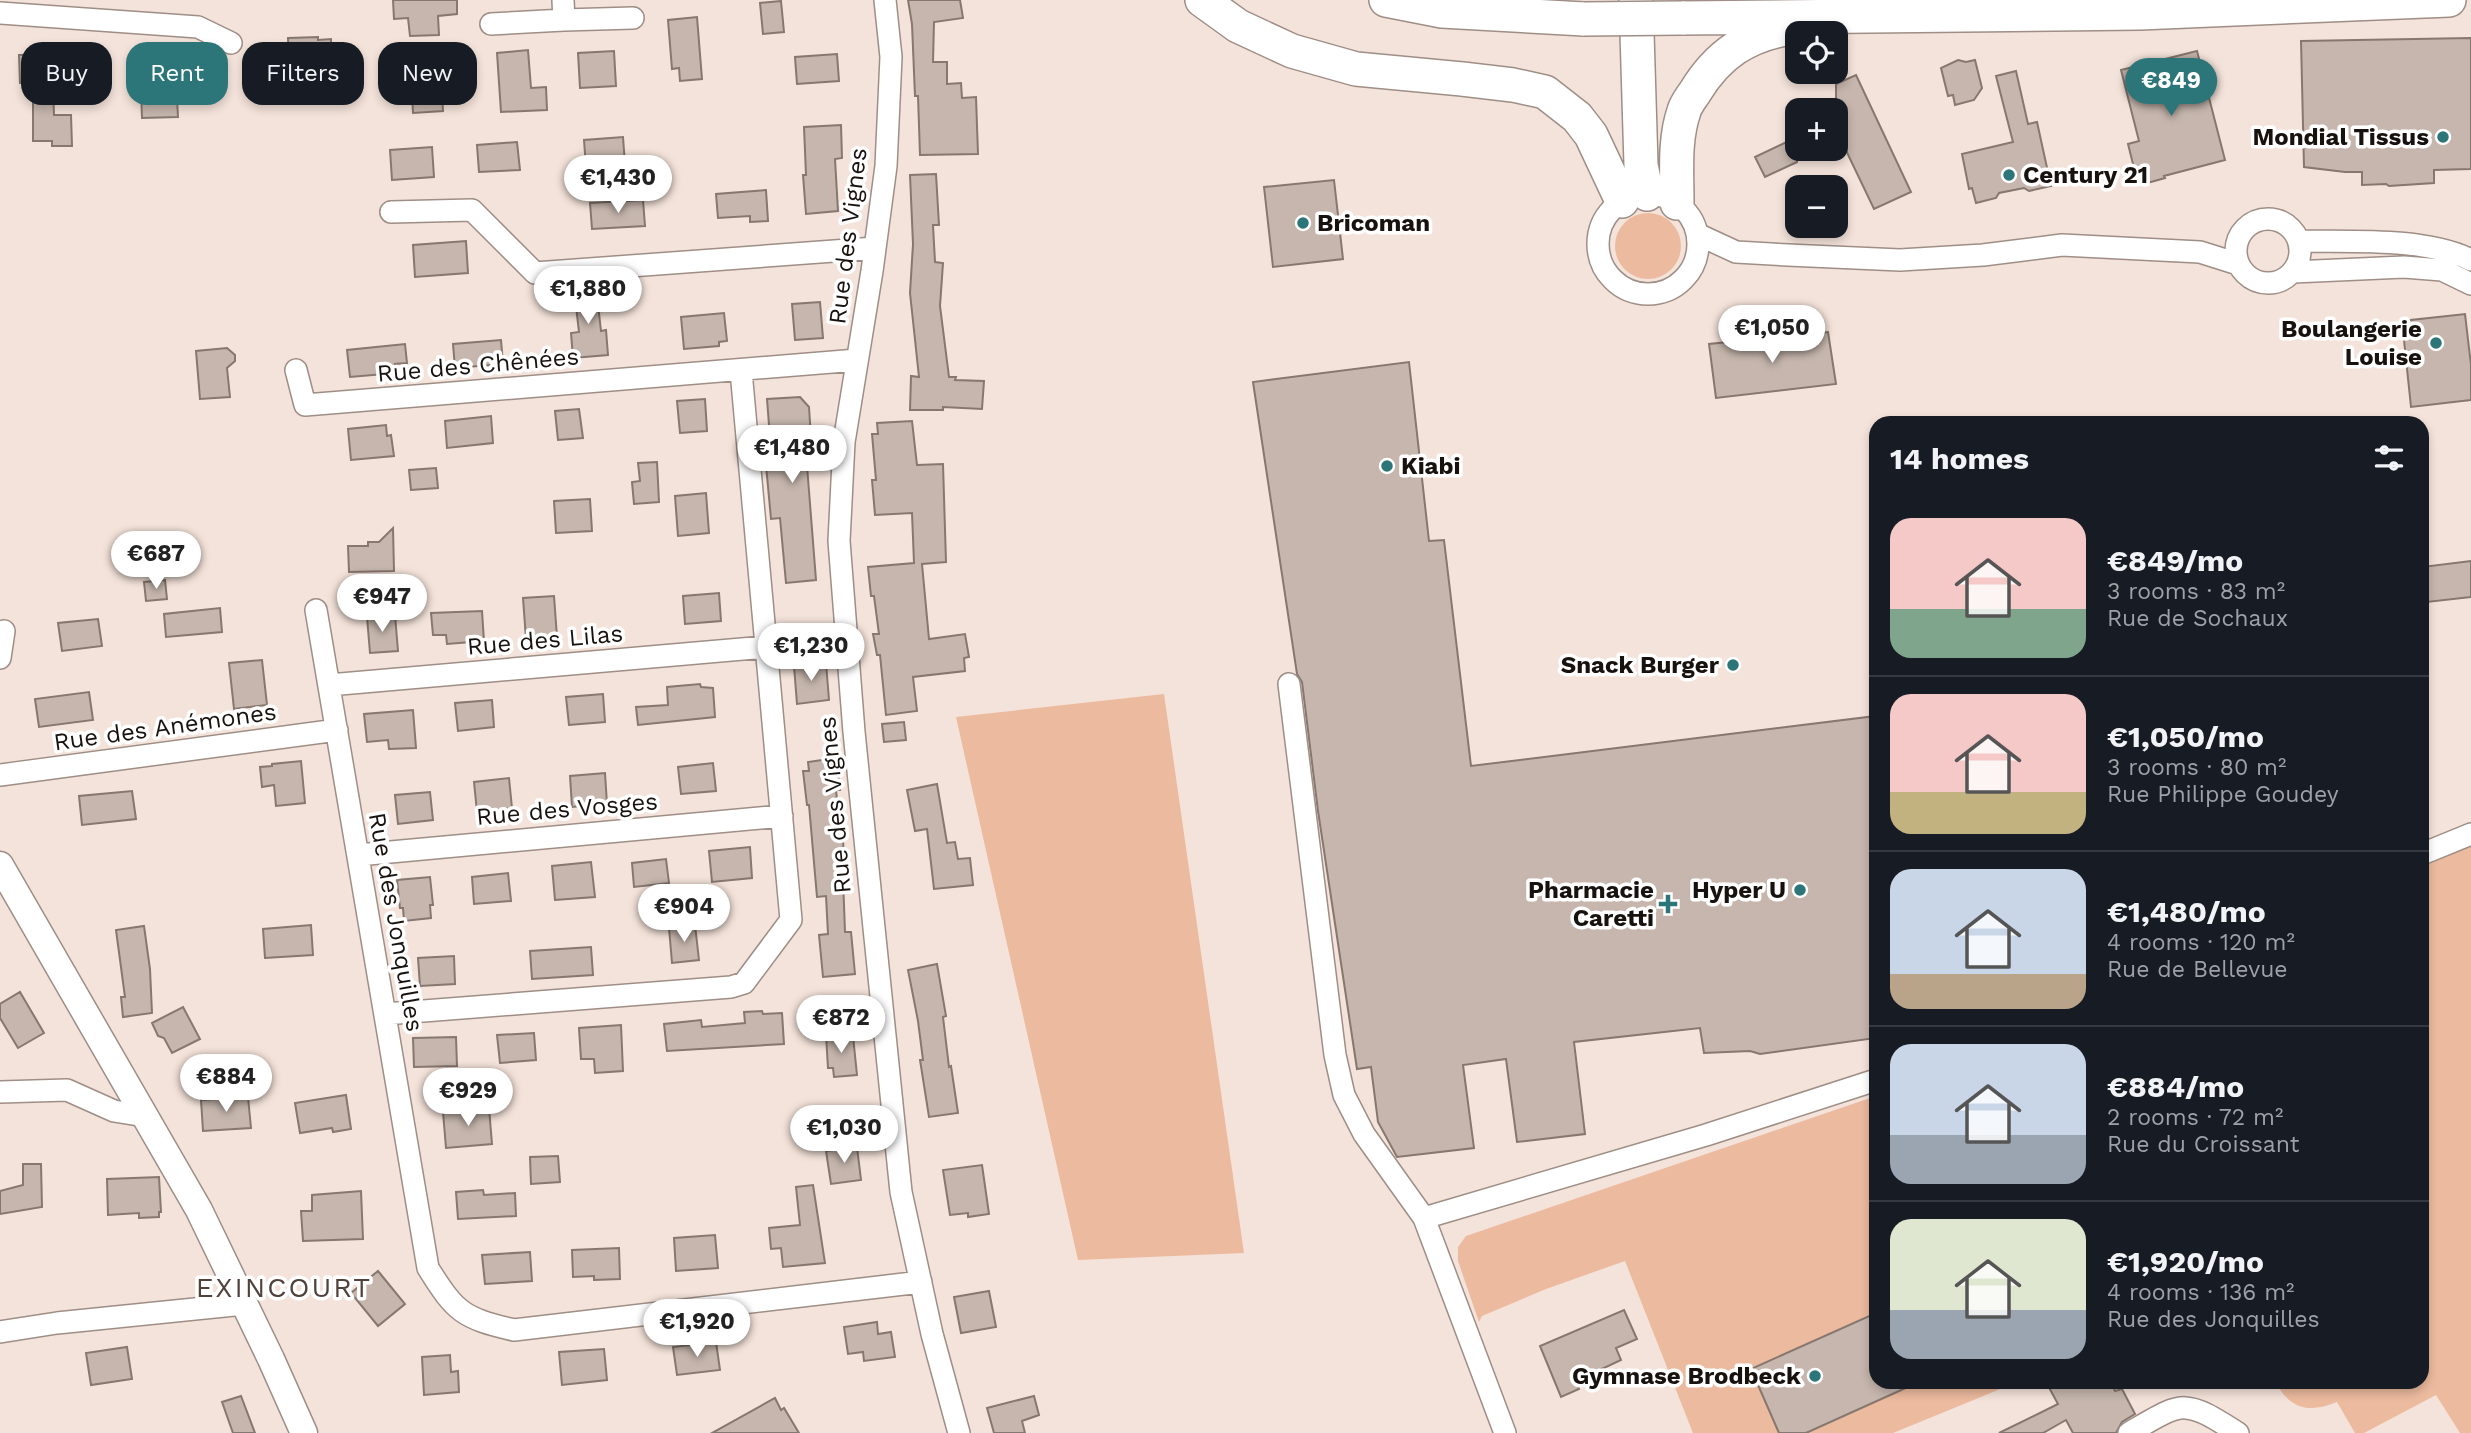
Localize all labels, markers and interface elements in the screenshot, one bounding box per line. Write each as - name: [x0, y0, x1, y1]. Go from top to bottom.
- map controls: [1785, 21, 1848, 238]
- button: locate: [1785, 21, 1848, 84]
- chip: Buy: [21, 42, 112, 105]
- chip: Rent: [126, 42, 228, 105]
- chip: Filters: [242, 42, 364, 105]
- chip: New: [378, 42, 477, 105]
- pin: €849: [2130, 58, 2212, 118]
- text: €849: [2141, 67, 2201, 94]
- button: +: [1785, 98, 1848, 161]
- place label: Mondial Tissus: [2253, 123, 2429, 151]
- marker: Mondial Tissus: [2435, 129, 2451, 145]
- street label: Rue des Vignes: [823, 146, 873, 326]
- pin: €1,430: [561, 156, 675, 215]
- place label: Century 21: [2023, 161, 2148, 189]
- text: €1,430: [580, 164, 656, 191]
- marker: Century 21: [2001, 167, 2017, 183]
- button: −: [1785, 175, 1848, 238]
- place label: Bricoman: [1317, 209, 1430, 237]
- marker: Bricoman: [1295, 215, 1311, 231]
- pin: €1,880: [531, 266, 645, 326]
- text: €1,880: [550, 275, 626, 302]
- pin: €1,050: [1715, 306, 1829, 365]
- text: €1,050: [1734, 314, 1810, 341]
- place label: Boulangerie Louise: [2281, 315, 2422, 371]
- marker: Boulangerie Louise: [2428, 335, 2444, 351]
- street label: Rue des Chênées: [376, 342, 580, 388]
- pin: €1,480: [735, 426, 849, 485]
- text: €1,480: [754, 434, 830, 461]
- icon: filters: [2370, 439, 2408, 477]
- text: 14 homes: [1890, 441, 2029, 476]
- place label: Kiabi: [1401, 452, 1461, 480]
- marker: Kiabi: [1379, 458, 1395, 474]
- pin: €687: [115, 532, 197, 591]
- text: €687: [127, 540, 185, 567]
- text: €849/mo: [2107, 543, 2243, 578]
- icon: home: [1946, 546, 2030, 630]
- pin: €947: [341, 574, 423, 634]
- text: 3 rooms · 83 m²: [2107, 578, 2285, 605]
- text: €947: [353, 583, 411, 610]
- text: Rue de Sochaux: [2107, 605, 2288, 632]
- street label: Rue des Lilas: [466, 619, 624, 661]
- pin: €1,230: [754, 624, 868, 683]
- text: €1,230: [774, 632, 848, 659]
- place label: Snack Burger: [1561, 651, 1720, 679]
- marker: Snack Burger: [1725, 657, 1741, 673]
- street label: Rue des Anémones: [52, 698, 278, 756]
- street label: Rue des Vignes: [813, 715, 857, 895]
- text: €1,050/mo: [2107, 719, 2264, 754]
- icon: home: [1946, 722, 2030, 806]
- text: 3 rooms · 80 m²: [2107, 754, 2286, 781]
- text: Rue Philippe Goudey: [2107, 781, 2339, 808]
- street label: Rue des Vosges: [475, 787, 659, 831]
- street label: Rue des Jonquilles: [363, 810, 429, 1034]
- place label: Pharmacie Caretti: [1528, 876, 1654, 932]
- place label: Hyper U: [1692, 876, 1786, 904]
- marker: Hyper U: [1792, 882, 1808, 898]
- pin: €904: [643, 884, 725, 944]
- text: €904: [654, 893, 714, 920]
- text: €1,480/mo: [2107, 894, 2266, 929]
- marker: Pharmacie Caretti: [1660, 896, 1676, 912]
- icon: home: [1946, 897, 2030, 981]
- text: 4 rooms · 120 m²: [2107, 929, 2295, 956]
- text: Rue de Bellevue: [2107, 956, 2288, 983]
- pin: €872: [800, 996, 882, 1055]
- text: €872: [812, 1004, 870, 1031]
- pin: €884: [185, 1054, 267, 1114]
- text: €884: [196, 1063, 256, 1090]
- pin: €929: [427, 1068, 509, 1128]
- text: €884/mo: [2107, 1069, 2244, 1104]
- icon: home: [1946, 1072, 2030, 1156]
- text: €929: [439, 1077, 497, 1104]
- text: 2 rooms · 72 m²: [2107, 1104, 2283, 1131]
- pin: €1,030: [787, 1106, 901, 1165]
- text: €1,030: [806, 1114, 882, 1141]
- text: Rue du Croissant: [2107, 1131, 2300, 1158]
- text: €1,920/mo: [2107, 1244, 2264, 1279]
- icon: home: [1946, 1247, 2030, 1331]
- district label: EXINCOURT: [196, 1271, 372, 1304]
- text: 4 rooms · 136 m²: [2107, 1279, 2295, 1306]
- pin: €1,920: [640, 1300, 754, 1359]
- text: Rue des Jonquilles: [2107, 1306, 2320, 1333]
- text: €1,920: [659, 1308, 735, 1335]
- place label: Gymnase Brodbeck: [1572, 1362, 1801, 1390]
- marker: Gymnase Brodbeck: [1807, 1368, 1823, 1384]

